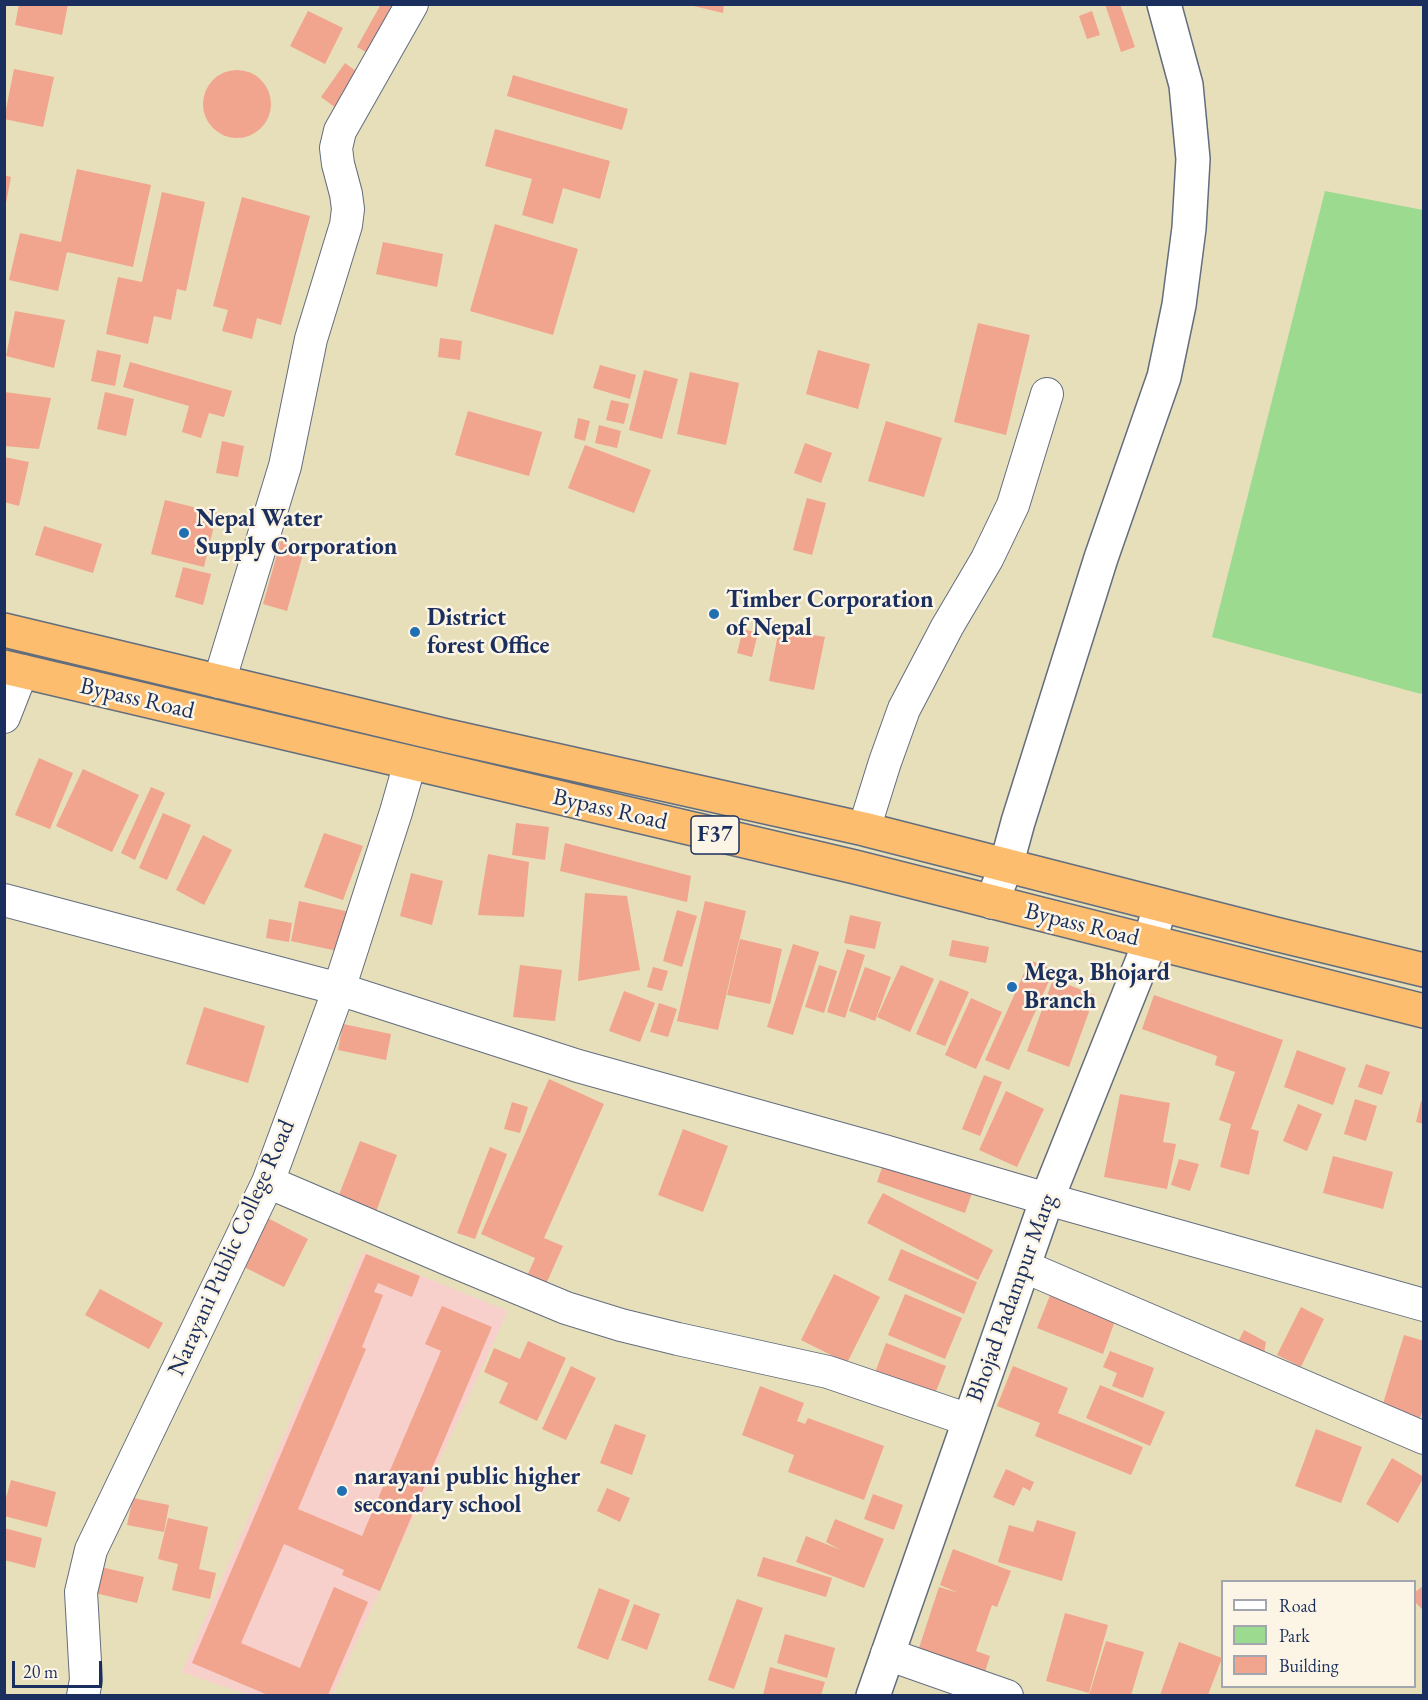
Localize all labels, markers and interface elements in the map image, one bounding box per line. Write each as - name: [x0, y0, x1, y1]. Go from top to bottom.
- place label: Nepal Water Supply Corporation: [196, 505, 397, 561]
- marker: Nepal Water Supply Corporation: [177, 526, 191, 540]
- place label: Timber Corporation of Nepal: [726, 586, 933, 642]
- place label: District forest Office: [427, 604, 550, 660]
- marker: Timber Corporation of Nepal: [707, 607, 721, 621]
- marker: District forest Office: [408, 625, 422, 639]
- street label: Bypass Road: [77, 672, 197, 726]
- street label: Bypass Road: [550, 783, 670, 837]
- road number: F37: [691, 816, 739, 854]
- street label: Bypass Road: [1022, 897, 1142, 953]
- place label: Mega, Bhojard Branch: [1024, 959, 1170, 1015]
- marker: Mega, Bhojard Branch: [1005, 980, 1019, 994]
- street label: Narayani Public College Road: [162, 1115, 302, 1381]
- street label: Bhojad Padampur Marg: [961, 1190, 1063, 1406]
- place label: narayani public higher secondary school: [354, 1463, 580, 1519]
- marker: narayani public higher secondary school: [335, 1484, 349, 1498]
- legend: [1221, 1580, 1416, 1688]
- text: Road: [1279, 1594, 1317, 1617]
- text: Park: [1279, 1624, 1310, 1647]
- scale bar: [15, 1649, 105, 1687]
- text: Building: [1279, 1654, 1339, 1677]
- text: 20 m: [23, 1660, 58, 1683]

